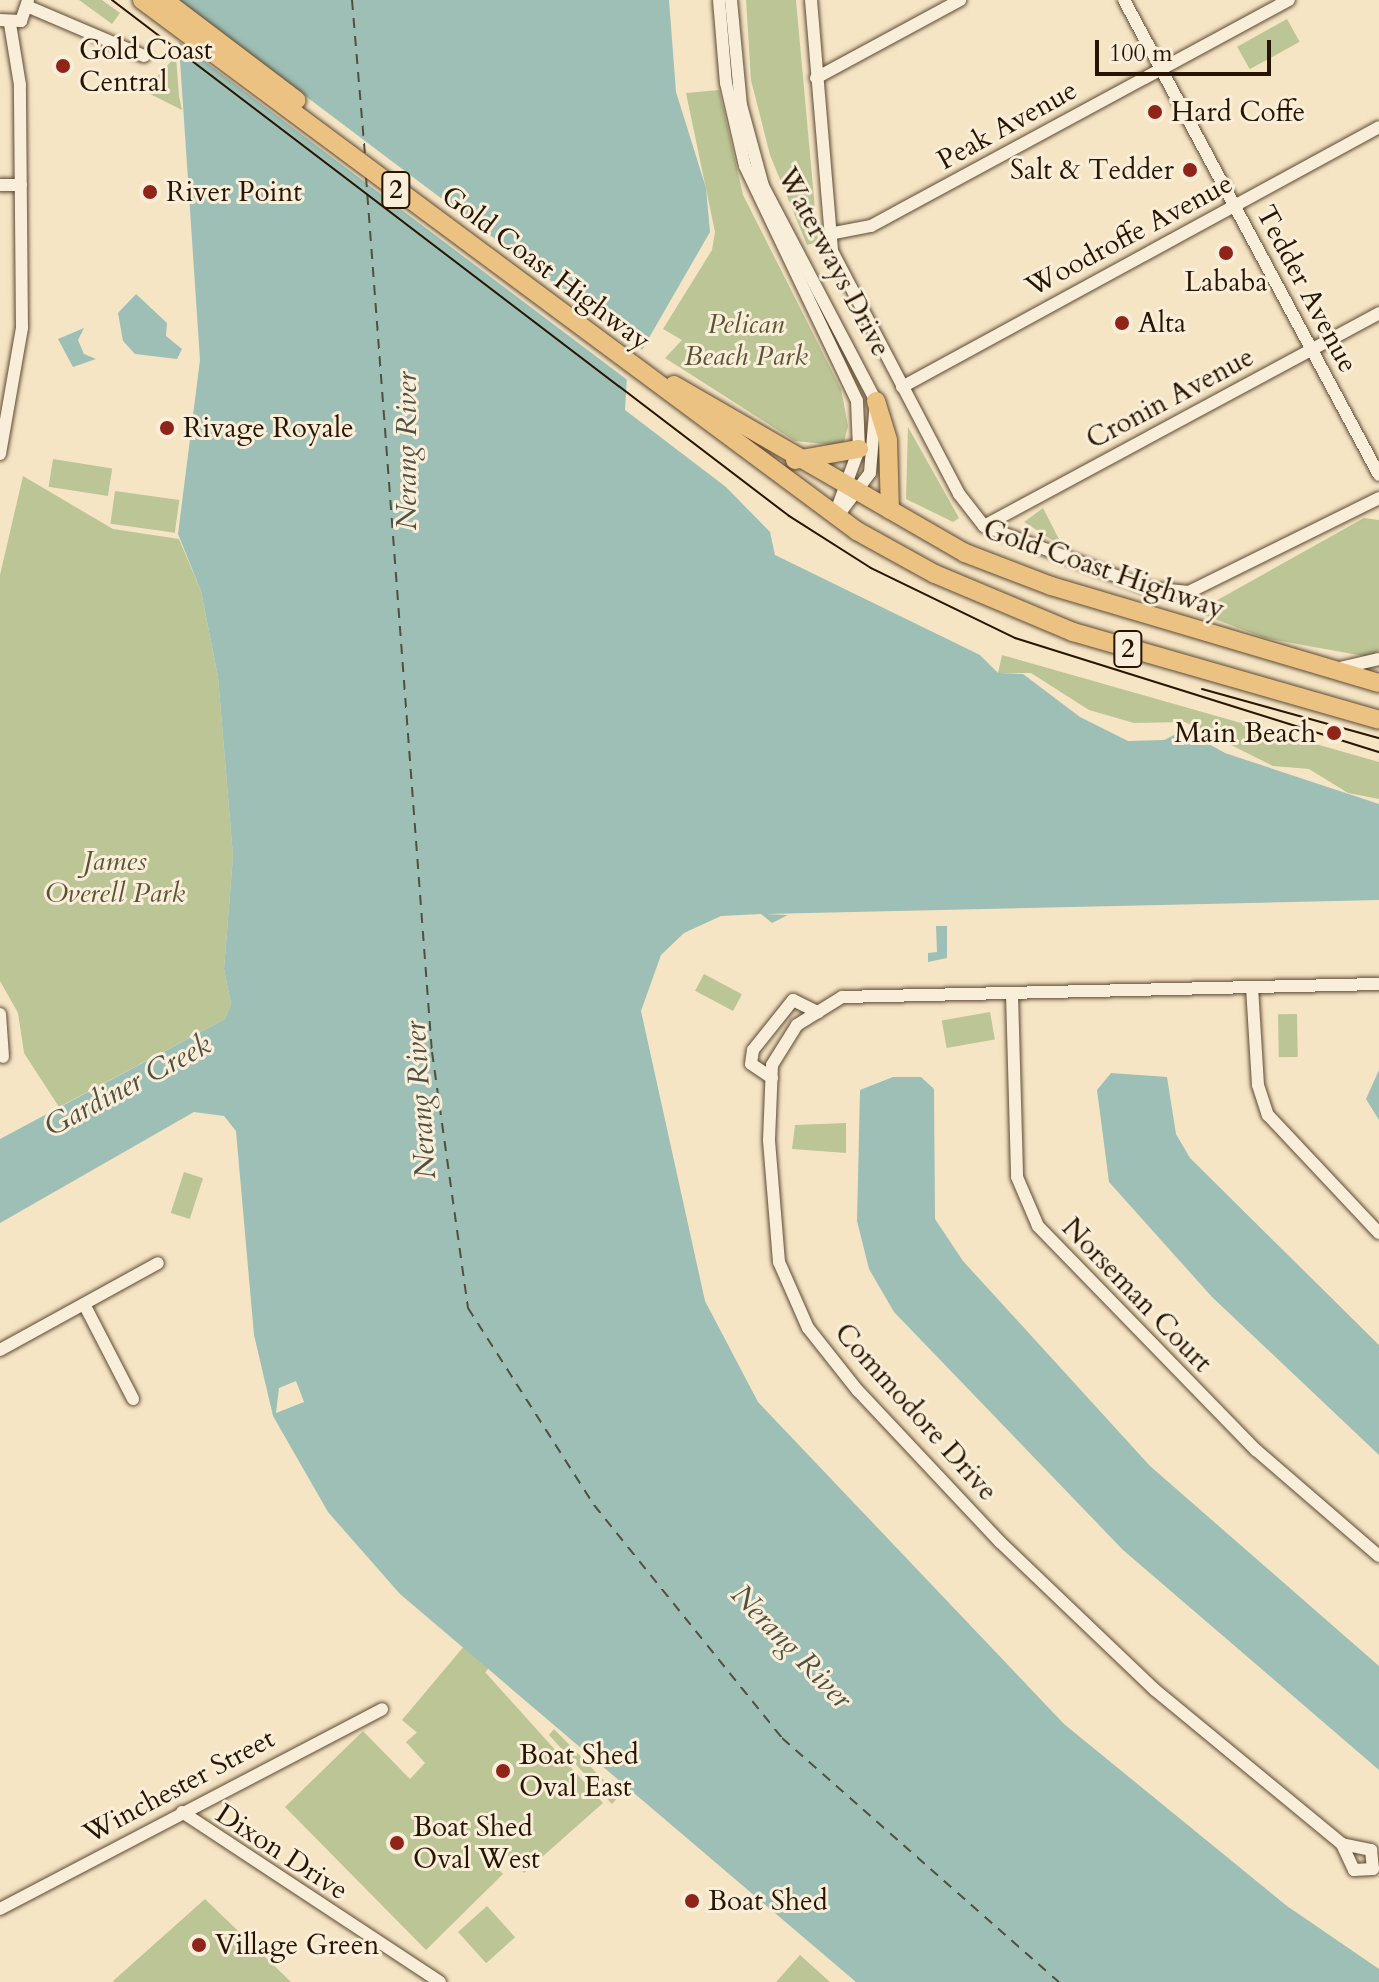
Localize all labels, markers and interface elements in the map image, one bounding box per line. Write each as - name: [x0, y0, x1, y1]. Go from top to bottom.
- scale bar: [1099, 24, 1275, 74]
- place label: Gold Coast Central: [79, 33, 213, 99]
- text: 100 m: [1109, 37, 1173, 70]
- marker: Gold Coast Central: [54, 57, 72, 75]
- street label: Peak Avenue: [931, 73, 1083, 177]
- place label: Hard Coffe: [1171, 95, 1305, 129]
- marker: Hard Coffe: [1146, 103, 1164, 121]
- place label: Salt & Tedder: [1010, 153, 1174, 187]
- marker: Salt & Tedder: [1181, 161, 1199, 179]
- street label: Waterways Drive: [770, 162, 898, 362]
- street label: Woodroffe Avenue: [1020, 166, 1238, 304]
- road number: 2: [380, 168, 412, 212]
- place label: River Point: [166, 175, 302, 209]
- street label: Gold Coast Highway: [435, 178, 657, 358]
- marker: River Point: [141, 183, 159, 201]
- street label: Tedder Avenue: [1249, 200, 1365, 378]
- marker: Lababa: [1217, 244, 1235, 262]
- place label: Lababa: [1184, 265, 1268, 299]
- place label: Alta: [1138, 306, 1186, 340]
- park label: Pelican Beach Park: [684, 307, 808, 373]
- marker: Alta: [1113, 314, 1131, 332]
- street label: Cronin Avenue: [1081, 340, 1259, 456]
- water label: Nerang River: [389, 372, 425, 530]
- place label: Rivage Royale: [183, 411, 354, 445]
- marker: Rivage Royale: [158, 419, 176, 437]
- street label: Gold Coast Highway: [979, 512, 1229, 626]
- road number: 2: [1112, 627, 1144, 671]
- place label: Main Beach: [1174, 716, 1316, 750]
- marker: Main Beach: [1323, 722, 1345, 744]
- park label: James Overell Park: [45, 844, 185, 910]
- water label: Nerang River: [398, 1020, 444, 1180]
- water label: Gardiner Creek: [39, 1027, 217, 1145]
- street label: Norseman Court: [1055, 1211, 1219, 1379]
- street label: Commodore Drive: [827, 1316, 1005, 1508]
- water label: Nerang River: [723, 1578, 859, 1716]
- street label: Winchester Street: [78, 1721, 280, 1851]
- place label: Boat Shed Oval East: [519, 1738, 639, 1804]
- marker: Boat Shed Oval East: [494, 1762, 512, 1780]
- street label: Dixon Drive: [210, 1797, 354, 1907]
- place label: Boat Shed Oval West: [413, 1810, 540, 1876]
- marker: Boat Shed Oval West: [388, 1834, 406, 1852]
- place label: Boat Shed: [708, 1884, 828, 1918]
- marker: Boat Shed: [683, 1892, 701, 1910]
- place label: Village Green: [215, 1928, 379, 1962]
- marker: Village Green: [190, 1936, 208, 1954]

